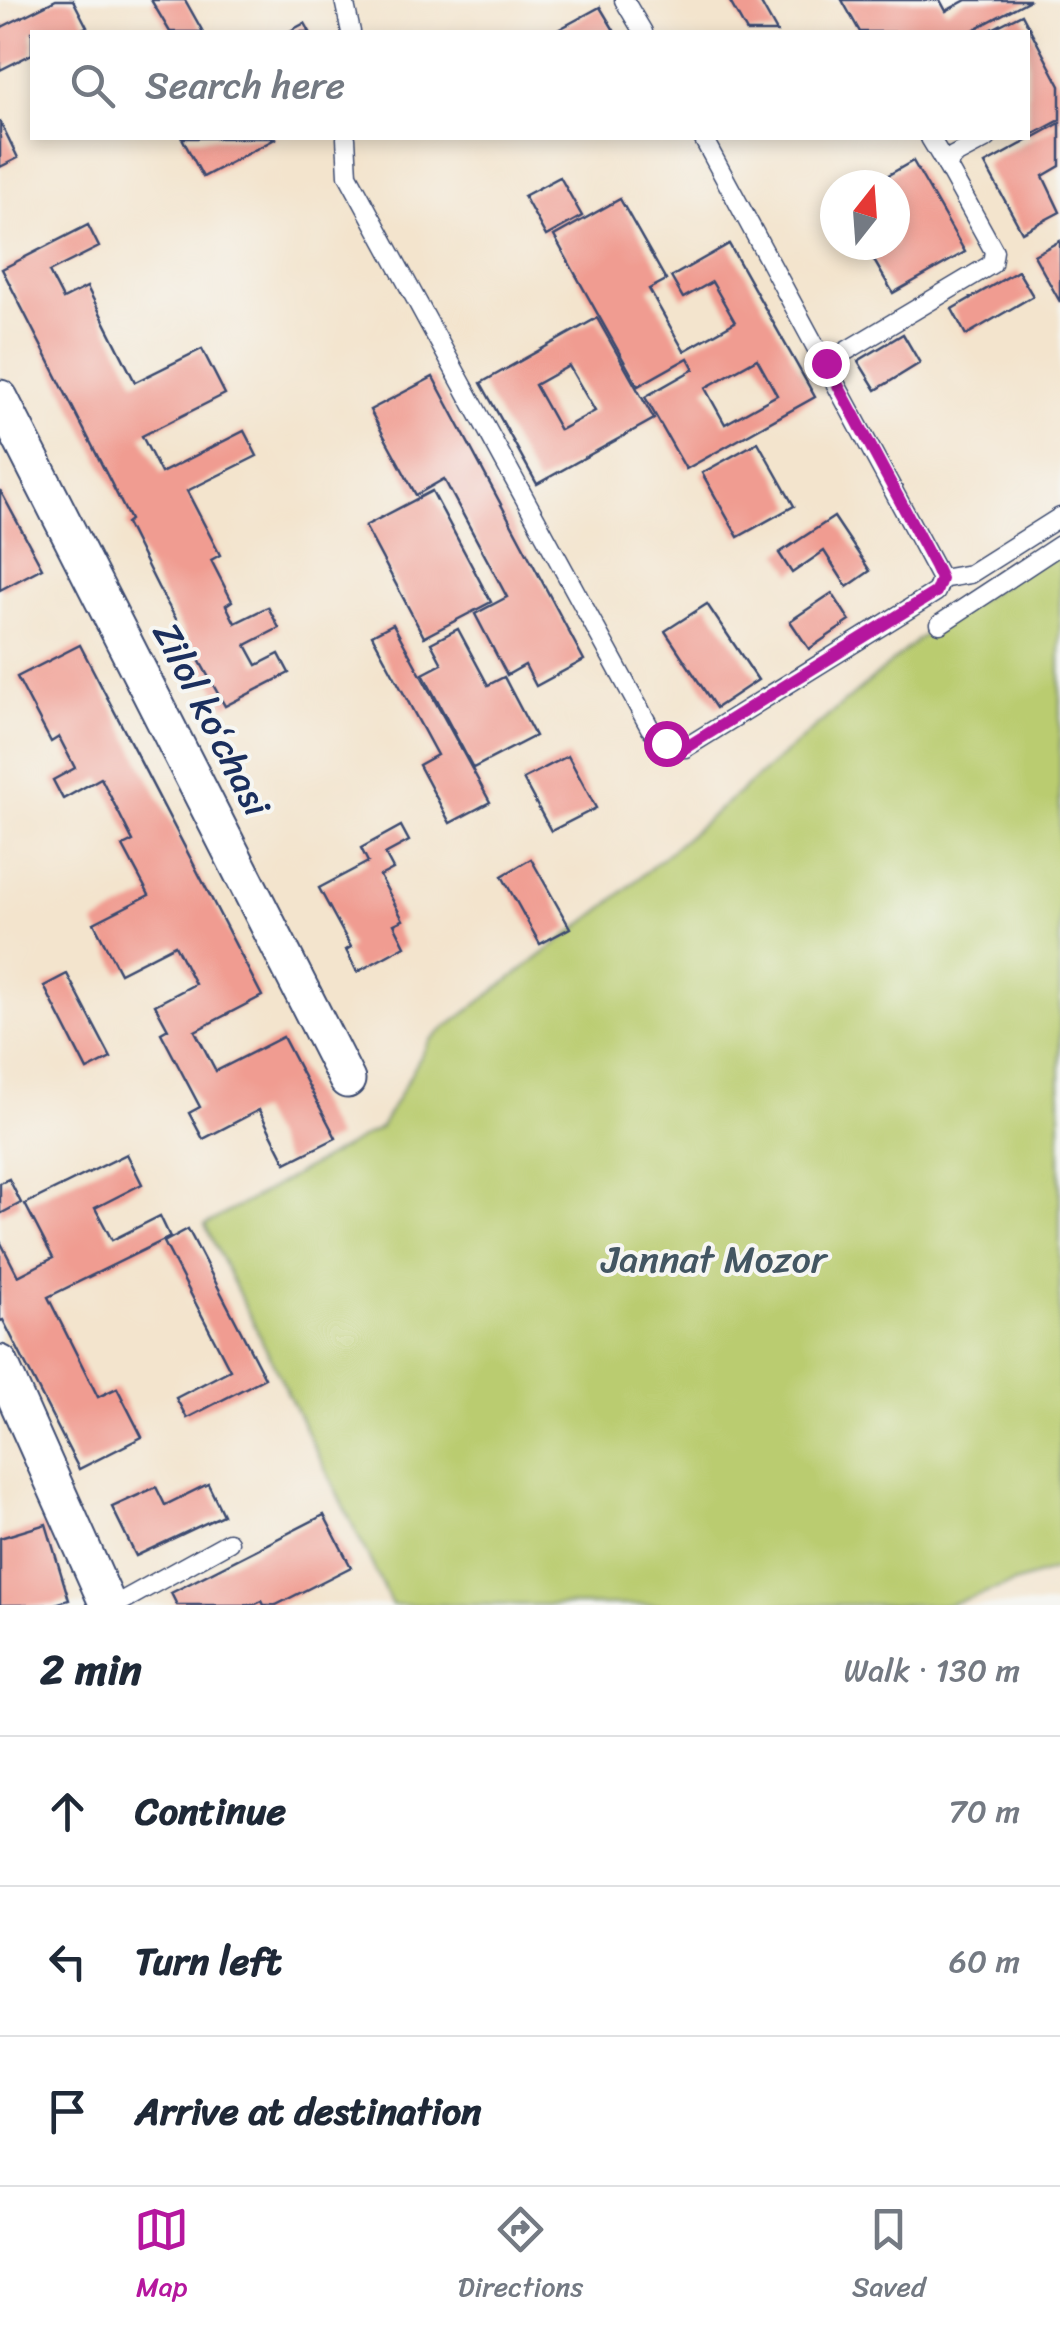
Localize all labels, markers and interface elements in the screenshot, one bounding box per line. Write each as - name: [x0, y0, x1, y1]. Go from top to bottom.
- search box: [30, 30, 1030, 140]
- text: Search here: [145, 52, 345, 119]
- icon: search: [65, 58, 120, 113]
- north arrow: [820, 170, 910, 260]
- route end: [804, 341, 850, 387]
- street label: Zilol koʻchasi: [134, 610, 290, 830]
- route start: [644, 721, 690, 767]
- park label: Jannat Mozor: [600, 1226, 829, 1293]
- text: 2 min: [40, 1633, 142, 1707]
- text: Walk · 130 m: [844, 1642, 1020, 1699]
- text: Continue: [135, 1778, 286, 1845]
- text: 70 m: [949, 1783, 1020, 1840]
- icon: ahead: [40, 1784, 95, 1839]
- text: Turn left: [135, 1928, 281, 1995]
- text: 60 m: [949, 1933, 1020, 1990]
- icon: left: [40, 1934, 95, 1989]
- text: Arrive at destination: [135, 2078, 482, 2145]
- icon: arrive: [40, 2084, 95, 2139]
- tab: Map: [134, 2202, 189, 2311]
- tab: Directions: [458, 2202, 583, 2311]
- tab: Saved: [852, 2202, 926, 2311]

